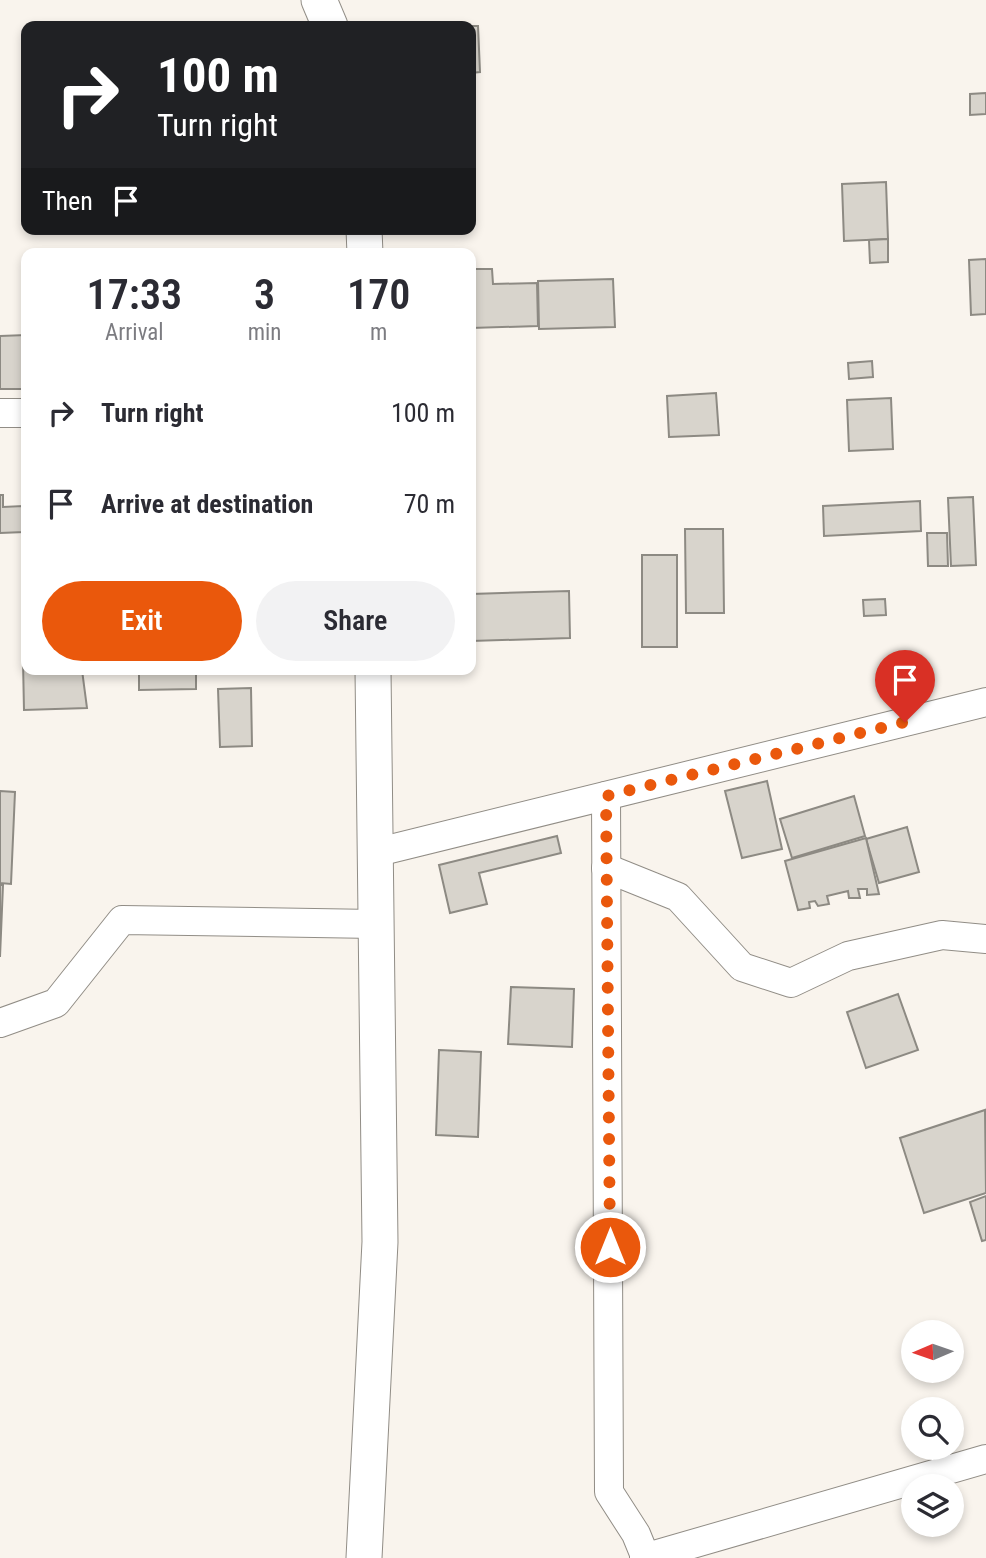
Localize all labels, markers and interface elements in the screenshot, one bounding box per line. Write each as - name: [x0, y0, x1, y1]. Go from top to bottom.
- text: 100 m: [157, 47, 279, 104]
- icon: right: [42, 49, 133, 140]
- text: Turn right: [157, 106, 278, 144]
- icon: arrive: [107, 182, 145, 220]
- text: Then: [42, 186, 93, 216]
- text: 17:33: [87, 270, 182, 319]
- text: 3: [254, 270, 275, 319]
- text: 170: [347, 270, 410, 319]
- text: Arrival: [105, 319, 164, 346]
- text: min: [248, 319, 281, 346]
- text: m: [370, 319, 387, 346]
- icon: right: [42, 394, 80, 432]
- text: Turn right: [101, 398, 203, 428]
- text: 100 m: [391, 398, 455, 428]
- icon: arrive: [42, 485, 80, 523]
- text: Arrive at destination: [101, 489, 313, 519]
- text: 70 m: [404, 489, 455, 519]
- button: Exit: [42, 581, 242, 661]
- button: Share: [256, 581, 455, 661]
- pin: [875, 650, 935, 722]
- icon: arrive: [886, 661, 924, 699]
- position arrow: [573, 1210, 647, 1284]
- north arrow: [901, 1320, 964, 1382]
- map controls: [901, 1320, 964, 1537]
- button: search: [901, 1397, 964, 1460]
- button: layers: [901, 1474, 964, 1537]

